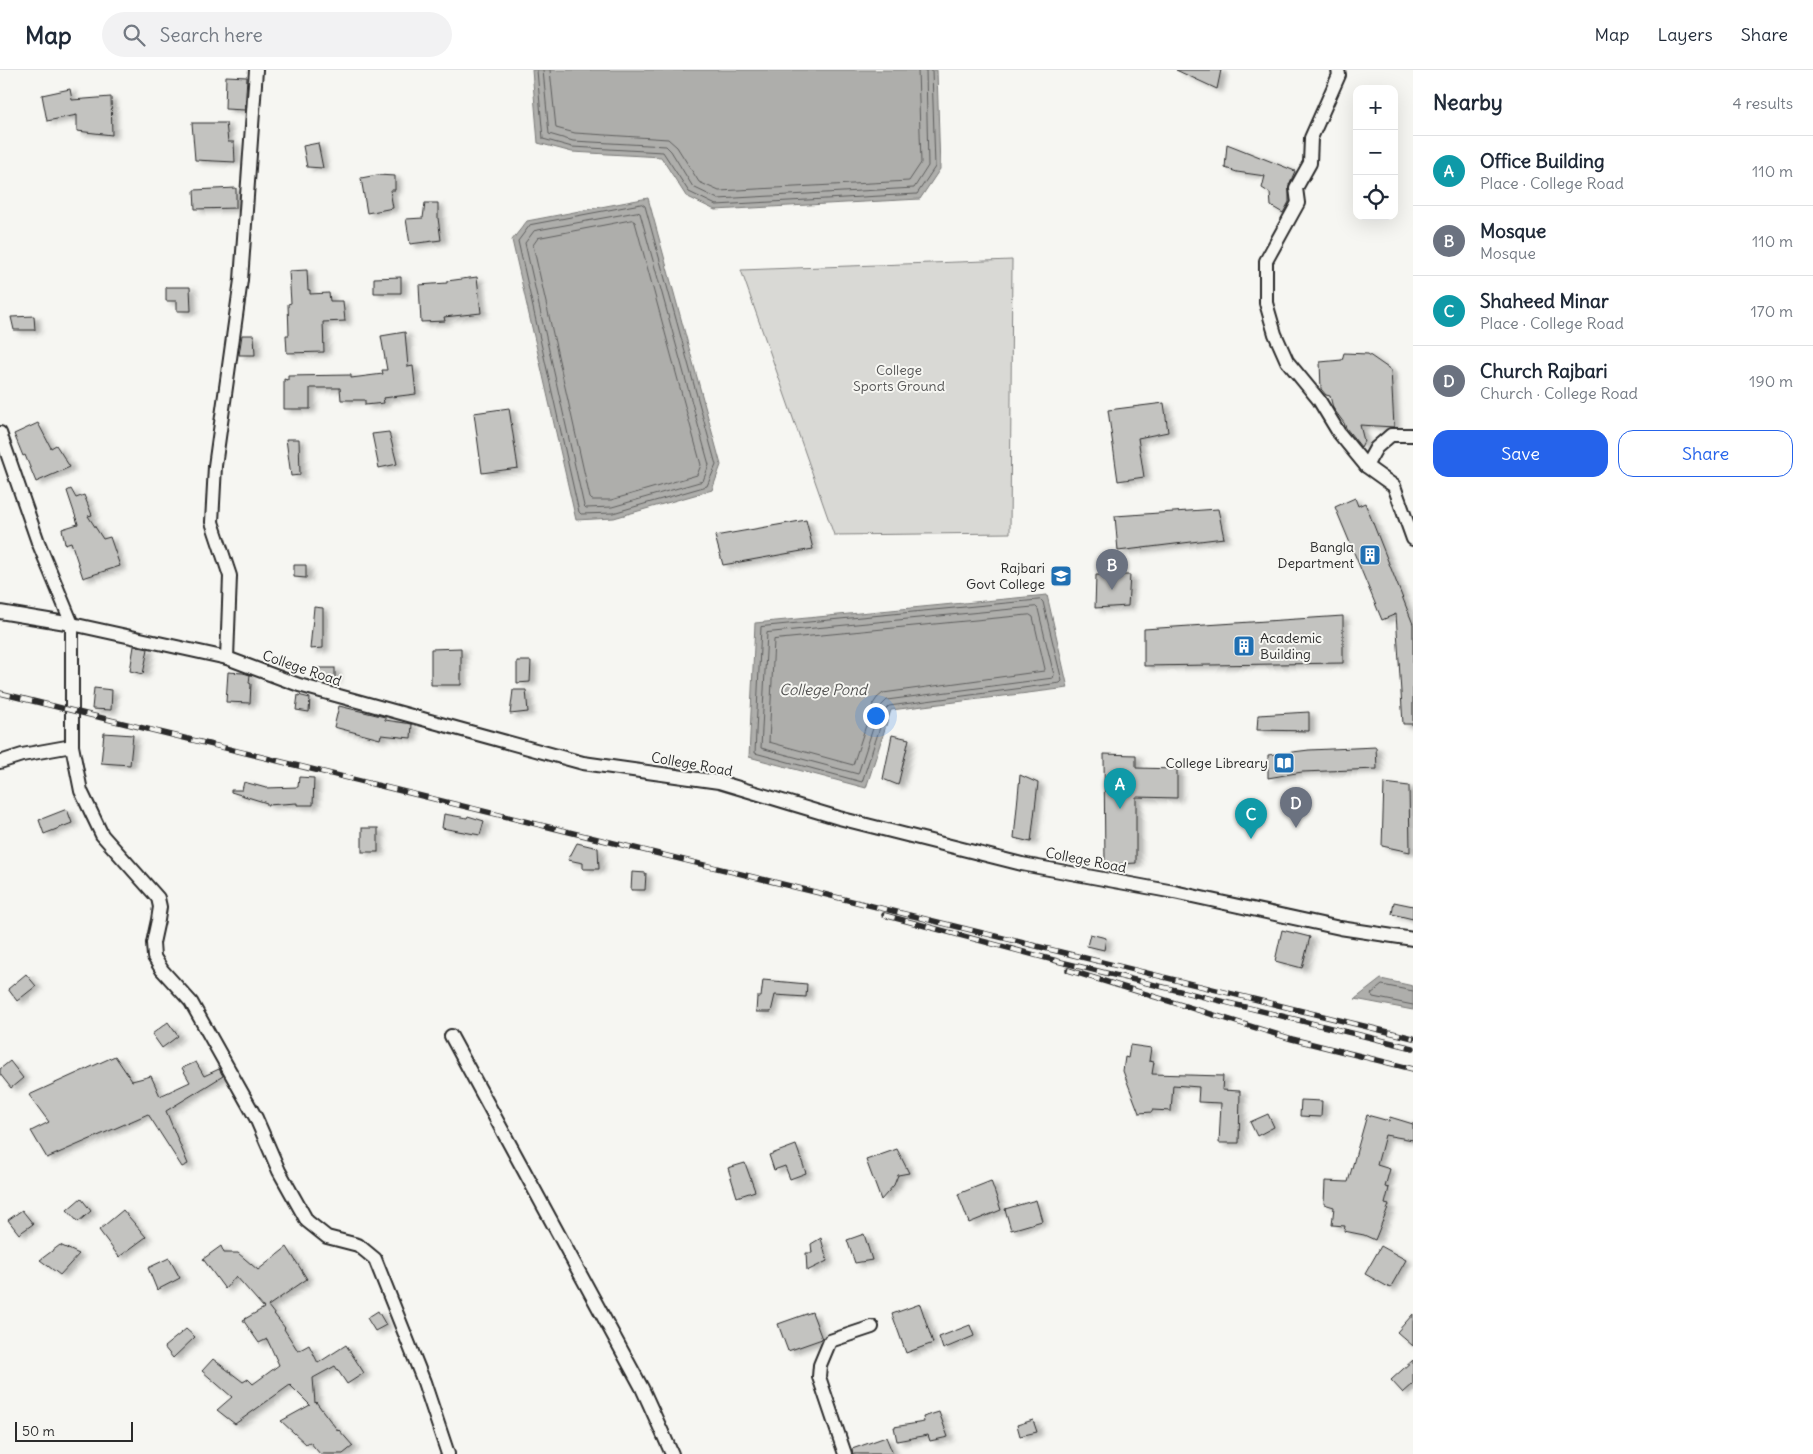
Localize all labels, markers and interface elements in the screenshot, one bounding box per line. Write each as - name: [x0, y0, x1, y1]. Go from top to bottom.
- search box: [102, 12, 452, 57]
- text: Map: [25, 20, 72, 50]
- icon: search: [120, 21, 148, 49]
- text: Search here: [160, 23, 263, 47]
- text: Map: [1594, 23, 1629, 46]
- text: Layers: [1657, 23, 1713, 46]
- text: Share: [1741, 23, 1788, 46]
- map controls: [1353, 85, 1398, 220]
- button: +: [1353, 85, 1398, 130]
- text: Nearby: [1433, 89, 1503, 116]
- text: 4 results: [1732, 93, 1793, 113]
- button: −: [1353, 130, 1398, 175]
- text: Office Building: [1480, 149, 1605, 173]
- text: A: [1444, 161, 1454, 181]
- text: 110 m: [1752, 161, 1793, 181]
- text: Place · College Road: [1480, 173, 1624, 193]
- button: locate: [1353, 175, 1398, 220]
- text: Mosque: [1480, 219, 1546, 243]
- text: B: [1444, 231, 1454, 251]
- text: 110 m: [1752, 231, 1793, 251]
- text: Mosque: [1480, 243, 1536, 263]
- text: Shaheed Minar: [1480, 289, 1609, 313]
- text: C: [1444, 301, 1454, 321]
- text: 170 m: [1750, 301, 1793, 321]
- text: Place · College Road: [1480, 313, 1624, 333]
- text: Church Rajbari: [1480, 359, 1608, 383]
- park label: College Sports Ground: [853, 361, 945, 395]
- text: D: [1443, 371, 1455, 391]
- text: 190 m: [1749, 371, 1793, 391]
- text: Church · College Road: [1480, 383, 1638, 403]
- button: Save: [1433, 430, 1608, 477]
- button: Share: [1618, 430, 1793, 477]
- place label: Bangla Department: [1278, 538, 1354, 572]
- building icon: Bangla Department: [1358, 543, 1382, 567]
- pin: B: [1096, 549, 1128, 590]
- place label: Rajbari Govt College: [966, 559, 1045, 593]
- school or university icon: Rajbari Govt College: [1049, 564, 1073, 588]
- place label: Academic Building: [1260, 629, 1322, 663]
- building icon: Academic Building: [1232, 634, 1256, 658]
- street label: College Road: [260, 646, 344, 690]
- water label: College Pond: [779, 680, 869, 699]
- your location: [863, 703, 889, 729]
- street label: College Road: [650, 748, 734, 780]
- library icon: College Libreary: [1272, 751, 1296, 775]
- place label: College Libreary: [1166, 754, 1268, 772]
- pin: A: [1104, 768, 1136, 809]
- pin: D: [1280, 787, 1312, 828]
- pin: C: [1235, 798, 1267, 839]
- street label: College Road: [1044, 843, 1128, 877]
- scale bar: [15, 1419, 132, 1442]
- text: 50 m: [22, 1422, 55, 1440]

